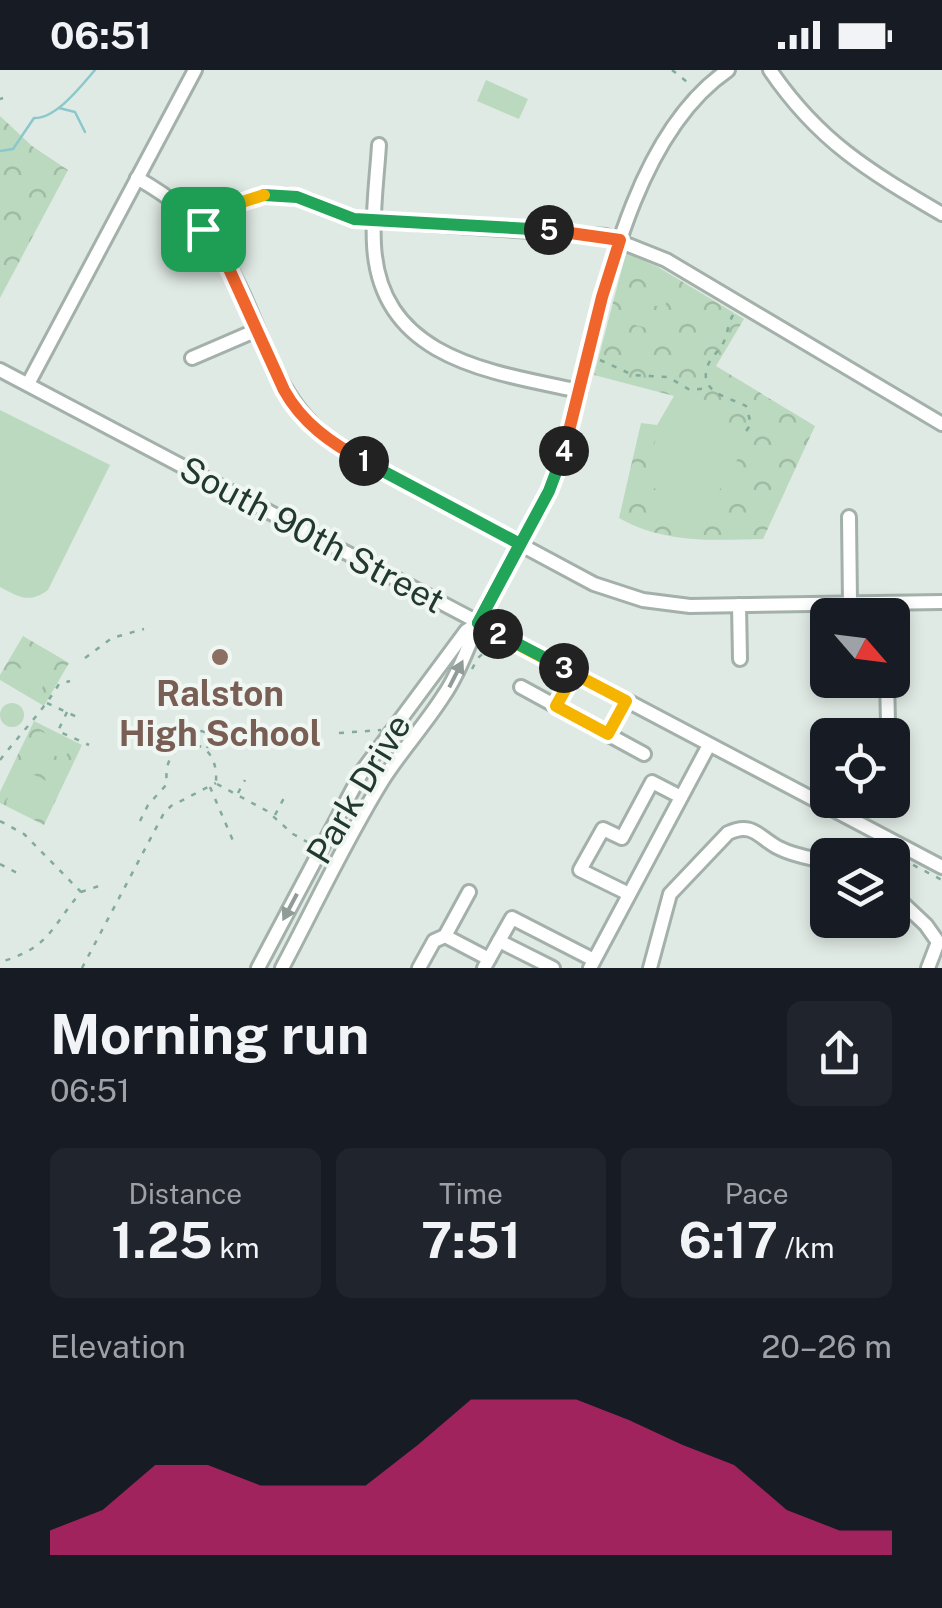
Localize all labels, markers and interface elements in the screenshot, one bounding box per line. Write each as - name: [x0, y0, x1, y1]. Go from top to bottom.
- text: 06:51: [50, 13, 152, 58]
- pin: [161, 187, 246, 272]
- icon: arrive: [176, 202, 231, 257]
- pin: 5: [524, 205, 574, 255]
- text: 5: [540, 213, 558, 246]
- pin: 4: [539, 426, 589, 476]
- text: 4: [555, 434, 573, 467]
- pin: 1: [339, 436, 389, 486]
- text: 1: [358, 444, 370, 477]
- street label: South 90th Street: [173, 448, 451, 622]
- north arrow: [810, 598, 910, 698]
- map controls: [810, 598, 910, 938]
- pin: 2: [473, 609, 523, 659]
- text: 2: [489, 617, 507, 650]
- pin: 3: [539, 643, 589, 693]
- marker: Ralston High School: [209, 646, 231, 668]
- text: 3: [555, 651, 573, 684]
- one-way arrow: [447, 659, 464, 688]
- place label: Ralston High School: [119, 673, 321, 754]
- street label: Park Drive: [298, 707, 419, 871]
- button: locate: [810, 718, 910, 818]
- button: layers: [810, 838, 910, 938]
- one-way arrow: [282, 892, 299, 921]
- button: share: [787, 1001, 892, 1106]
- text: Morning run: [50, 1002, 369, 1066]
- text: 06:51: [50, 1072, 130, 1109]
- text: Distance: [129, 1177, 242, 1210]
- text: Time: [439, 1177, 503, 1210]
- text: Pace: [725, 1177, 789, 1210]
- text: 1.25: [111, 1210, 213, 1269]
- text: 7:51: [421, 1210, 521, 1269]
- text: 6:17: [679, 1210, 778, 1269]
- text: km: [213, 1231, 259, 1264]
- text: /km: [778, 1231, 835, 1264]
- text: Elevation: [50, 1328, 186, 1365]
- text: 20–26 m: [761, 1328, 892, 1365]

